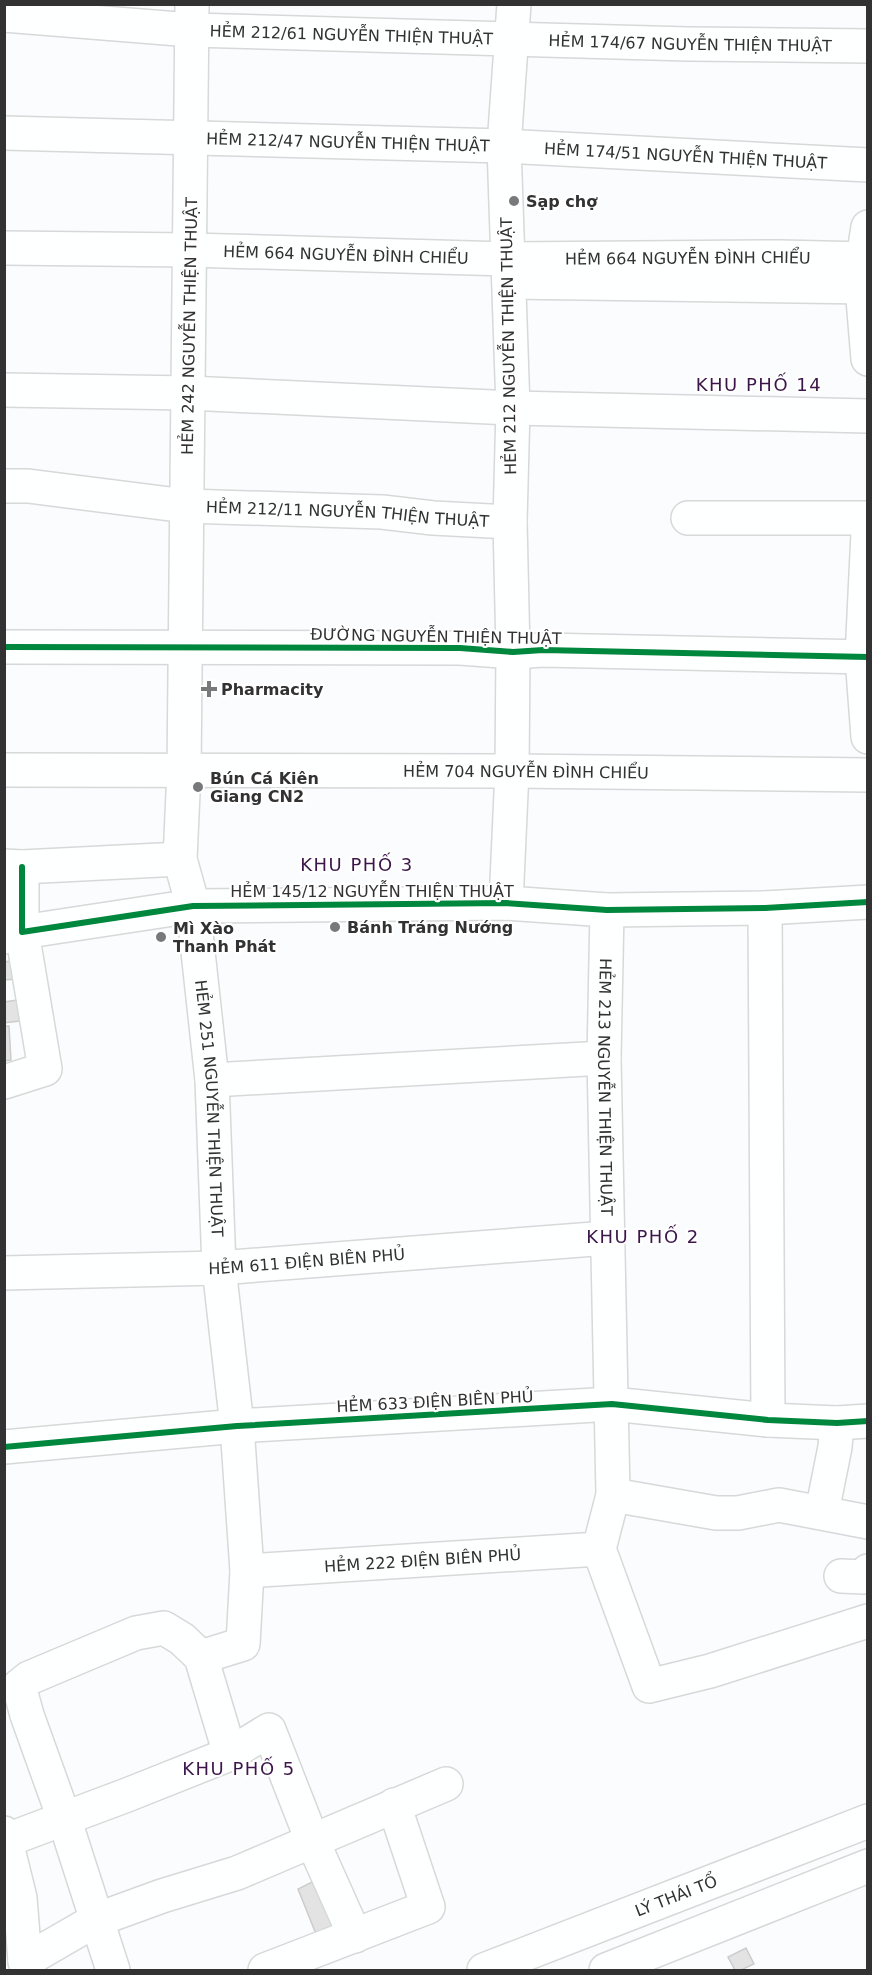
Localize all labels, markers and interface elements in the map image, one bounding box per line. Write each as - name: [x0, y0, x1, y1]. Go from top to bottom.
- street label: HẺM 212/61 NGUYỄN THIỆN THUẬT: [209, 21, 493, 49]
- street label: HẺM 174/67 NGUYỄN THIỆN THUẬT: [548, 30, 832, 56]
- street label: HẺM 212/47 NGUYỄN THIỆN THUẬT: [206, 129, 490, 156]
- street label: HẺM 174/51 NGUYỄN THIỆN THUẬT: [544, 139, 828, 173]
- place label: Sạp chợ: [526, 192, 598, 211]
- marker: Sạp chợ: [507, 194, 521, 208]
- street label: HẺM 242 NGUYỄN THIỆN THUẬT: [176, 197, 201, 455]
- street label: HẺM 212 NGUYỄN THIỆN THUẬT: [495, 217, 520, 475]
- street label: HẺM 664 NGUYỄN ÐÌNH CHIỂU: [223, 241, 469, 268]
- street label: HẺM 664 NGUYỄN ĐÌNH CHIỂU: [565, 246, 811, 269]
- district label: KHU PHỐ 14: [696, 372, 822, 395]
- street label: HẺM 212/11 NGUYỄN THIỆN THUẬT: [206, 497, 490, 531]
- street label: ĐƯỜNG NGUYỄN THIỆN THUẬT: [310, 623, 562, 648]
- place label: Pharmacity: [221, 680, 324, 699]
- marker: Pharmacity: [202, 682, 216, 696]
- street label: HẺM 704 NGUYỄN ĐÌNH CHIỂU: [403, 760, 649, 783]
- place label: Bún Cá Kiên Giang CN2: [210, 769, 319, 806]
- marker: Bún Cá Kiên Giang CN2: [191, 780, 205, 794]
- district label: KHU PHỐ 3: [300, 852, 414, 875]
- street label: HẺM 145/12 NGUYỄN THIỆN THUẬT: [230, 880, 514, 901]
- place label: Bánh Tráng Nướng: [347, 918, 513, 937]
- place label: Mì Xào Thanh Phát: [173, 919, 276, 956]
- marker: Bánh Tráng Nướng: [328, 920, 342, 934]
- marker: Mì Xào Thanh Phát: [154, 930, 168, 944]
- street label: HẺM 213 NGUYỄN THIỆN THUẬT: [594, 958, 616, 1216]
- street label: HẺM 251 NGUYỄN THIỆN THUẬT: [191, 979, 227, 1237]
- district label: KHU PHỐ 2: [586, 1224, 700, 1247]
- street label: HẺM 611 ÐIỆN BIÊN PHỦ: [208, 1244, 406, 1278]
- street label: HẺM 633 ÐIỆN BIÊN PHỦ: [336, 1386, 534, 1416]
- street label: HẺM 222 ÐIỆN BIÊN PHỦ: [324, 1544, 522, 1576]
- district label: KHU PHỐ 5: [182, 1756, 296, 1779]
- street label: LÝ THÁI TỔ: [632, 1870, 720, 1920]

